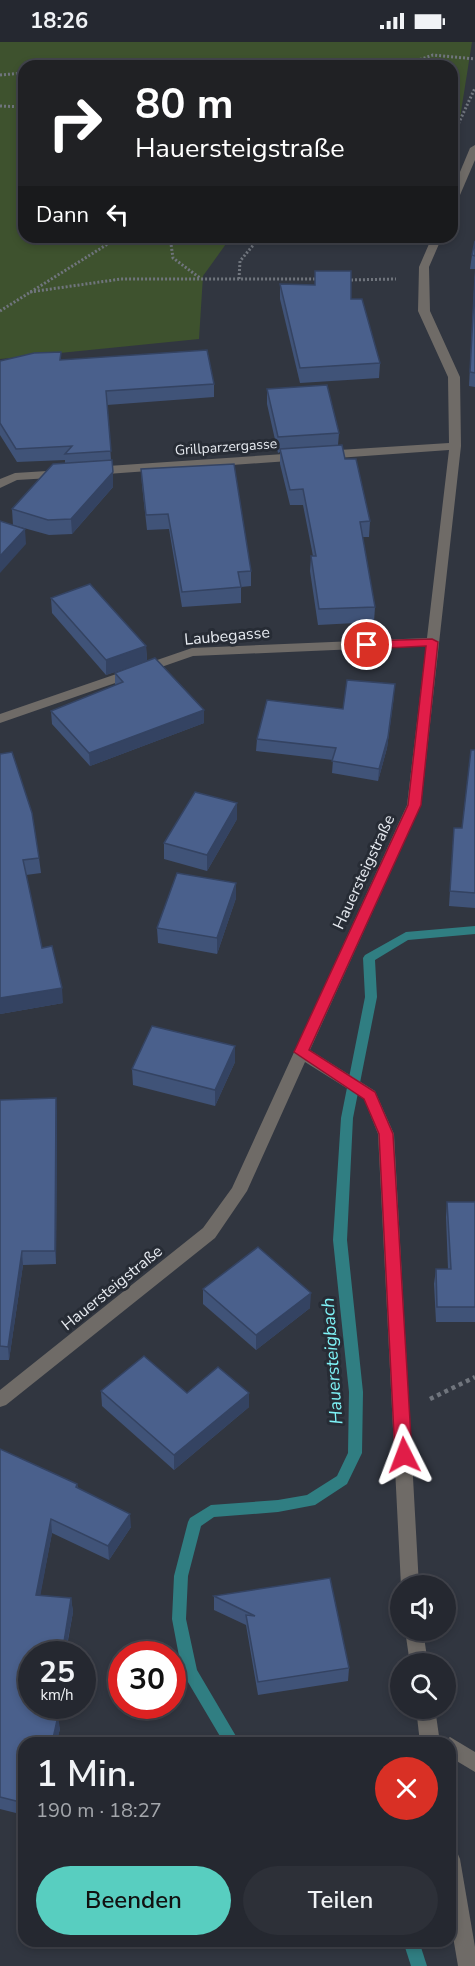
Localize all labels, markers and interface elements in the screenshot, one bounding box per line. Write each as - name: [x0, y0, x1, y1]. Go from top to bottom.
- text: 18:26: [30, 6, 88, 36]
- text: 80 m: [135, 76, 234, 133]
- icon: right: [36, 84, 114, 162]
- text: Hauersteigstraße: [135, 130, 345, 167]
- icon: left: [101, 198, 134, 231]
- text: Dann: [36, 200, 89, 230]
- street label: Grillparzergasse: [174, 434, 278, 460]
- pin: [341, 619, 392, 670]
- street label: Laubegasse: [183, 621, 271, 651]
- icon: arrive: [350, 628, 383, 661]
- street label: Hauersteigstraße: [328, 811, 400, 933]
- street label: Hauersteigstraße: [57, 1240, 167, 1336]
- water label: Hauersteigbach: [316, 1297, 348, 1425]
- position arrow: [372, 1423, 436, 1487]
- map controls: [390, 1575, 456, 1719]
- button: sound: [390, 1575, 456, 1641]
- speed limit sign: 30: [108, 1641, 186, 1719]
- text: 25: [39, 1652, 75, 1693]
- button: search: [390, 1653, 456, 1719]
- text: km/h: [40, 1685, 74, 1705]
- text: 1 Min.: [36, 1750, 136, 1799]
- button: close: [375, 1757, 438, 1820]
- text: 190 m · 18:27: [36, 1797, 162, 1824]
- button: Beenden: [36, 1866, 231, 1935]
- button: Teilen: [243, 1866, 438, 1935]

